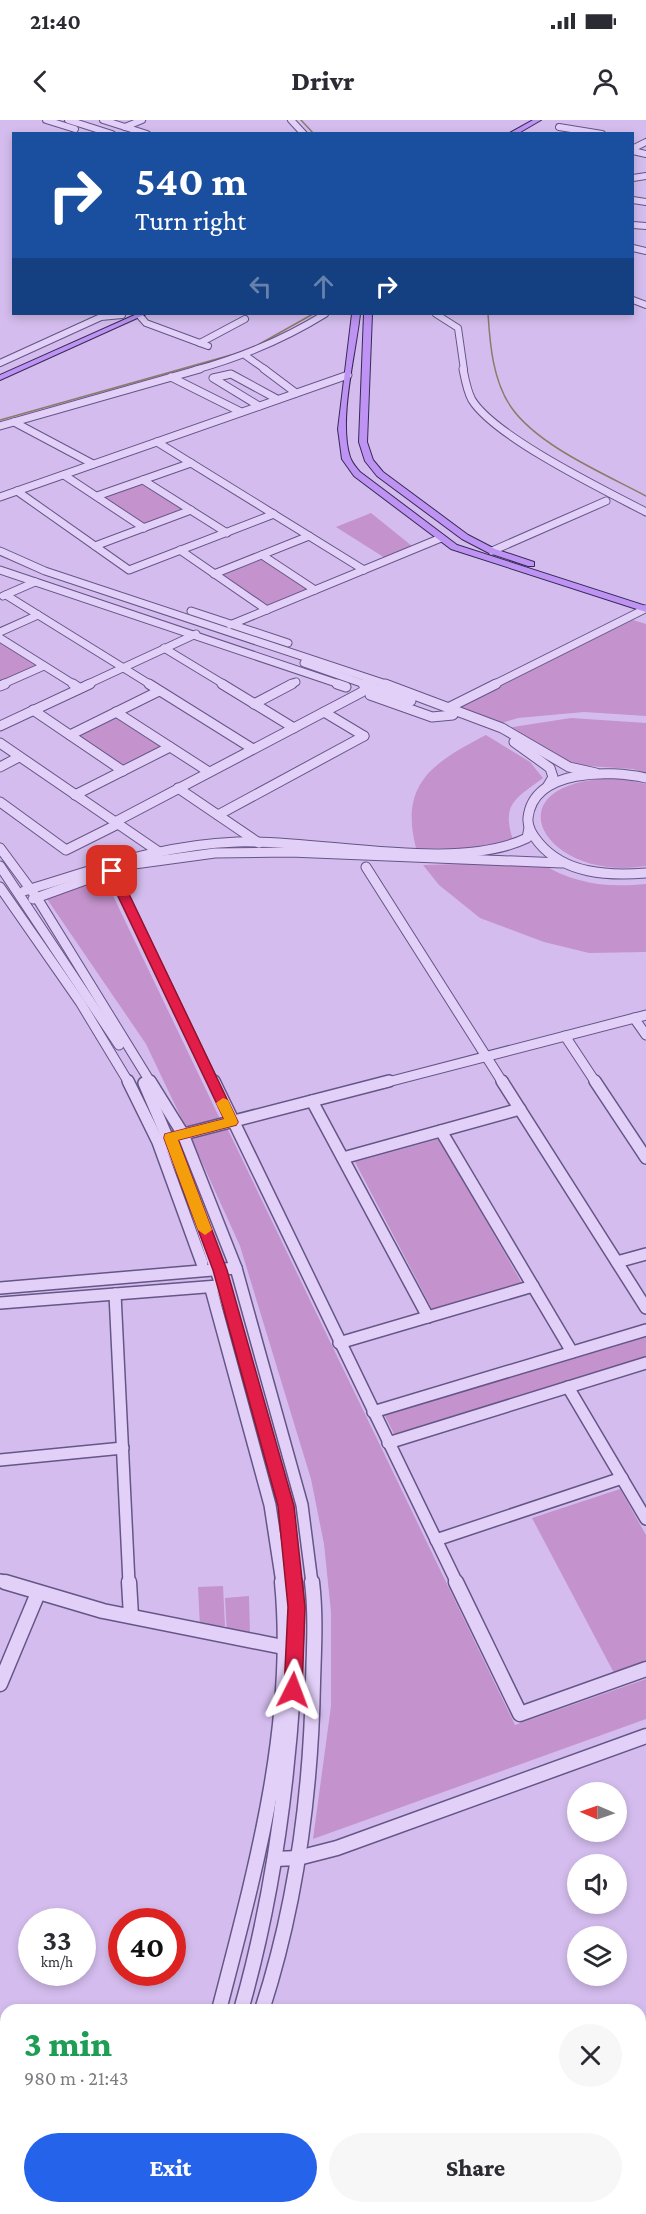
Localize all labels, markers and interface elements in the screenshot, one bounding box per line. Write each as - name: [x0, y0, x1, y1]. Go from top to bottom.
- text: 21:40: [30, 9, 81, 34]
- icon: back: [24, 65, 57, 98]
- icon: person: [589, 65, 622, 98]
- text: Drivr: [291, 66, 355, 96]
- icon: right: [36, 156, 114, 234]
- text: 540 m: [135, 157, 247, 204]
- text: Turn right: [135, 206, 246, 236]
- icon: left: [244, 270, 277, 303]
- icon: ahead: [307, 270, 340, 303]
- icon: right: [370, 270, 403, 303]
- pin: [86, 845, 137, 896]
- icon: arrive: [95, 854, 128, 887]
- position arrow: [261, 1658, 325, 1722]
- north arrow: [567, 1782, 627, 1842]
- map controls: [567, 1782, 627, 1986]
- button: sound: [567, 1854, 627, 1914]
- speed limit sign: 40: [108, 1908, 186, 1986]
- text: 33: [42, 1923, 72, 1956]
- button: layers: [567, 1926, 627, 1986]
- text: km/h: [41, 1954, 73, 1970]
- text: 3 min: [24, 2024, 112, 2064]
- button: close: [559, 2024, 622, 2087]
- text: 980 m · 21:43: [24, 2067, 129, 2089]
- button: Exit: [24, 2133, 317, 2202]
- button: Share: [329, 2133, 622, 2202]

